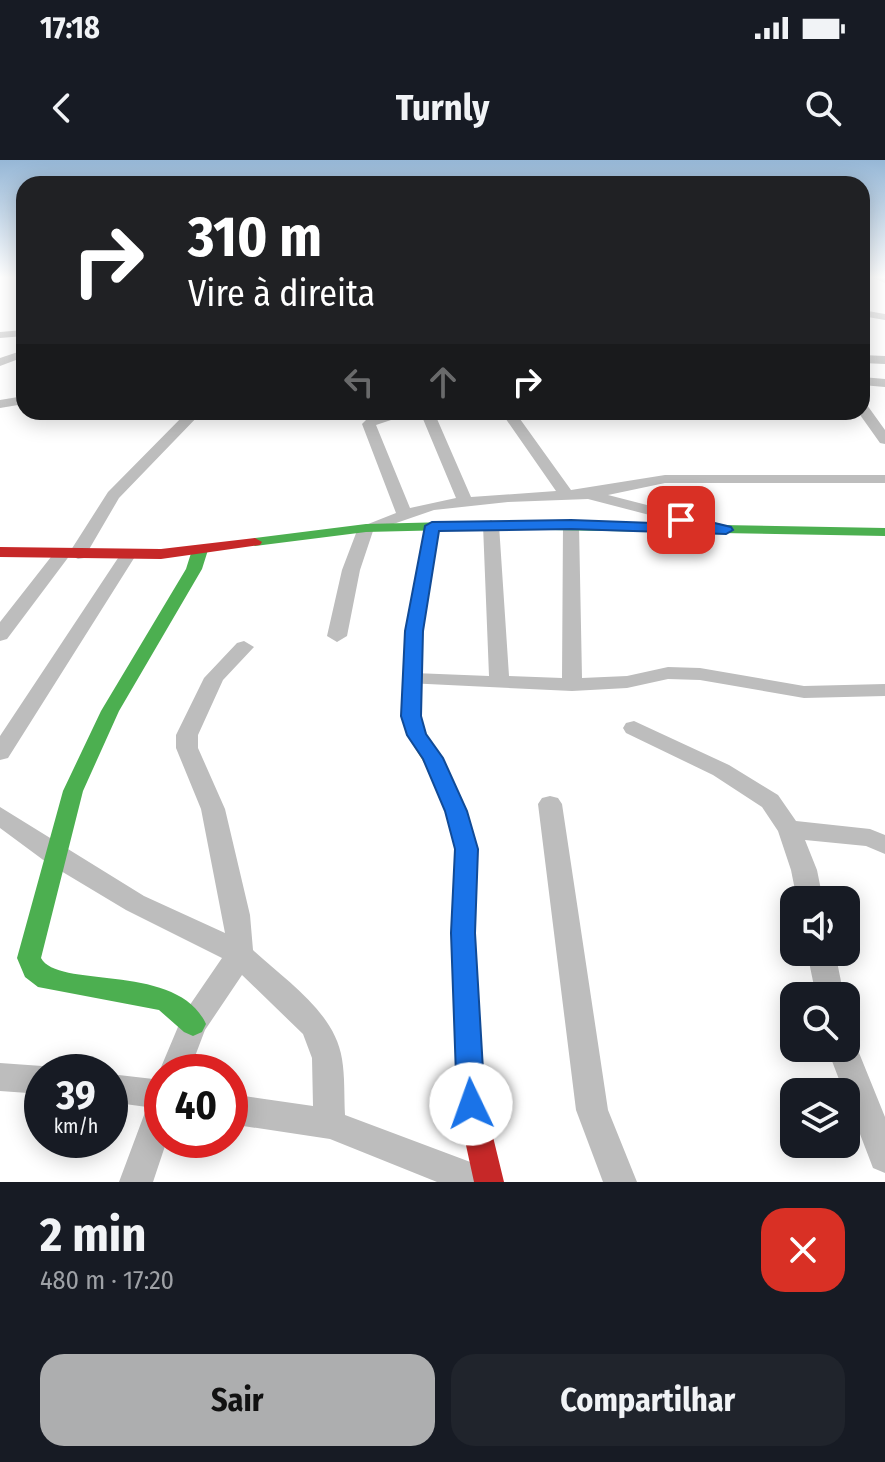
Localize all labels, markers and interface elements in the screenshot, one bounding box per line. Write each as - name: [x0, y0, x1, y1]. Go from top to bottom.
- text: 17:18: [40, 10, 100, 46]
- icon: back: [40, 86, 84, 130]
- text: Turnly: [396, 86, 489, 130]
- icon: search: [801, 86, 845, 130]
- text: 310 m: [188, 204, 322, 271]
- icon: right: [56, 208, 160, 312]
- text: Vire à direita: [188, 272, 375, 316]
- icon: left: [337, 360, 381, 404]
- icon: ahead: [421, 360, 465, 404]
- icon: right: [505, 360, 549, 404]
- pin: [647, 486, 715, 554]
- icon: arrive: [659, 498, 703, 542]
- map controls: [780, 886, 860, 1158]
- button: sound: [780, 886, 860, 966]
- button: search: [780, 982, 860, 1062]
- speed limit sign: 40: [144, 1054, 248, 1158]
- position arrow: [429, 1062, 513, 1146]
- text: 39: [56, 1072, 96, 1120]
- button: layers: [780, 1078, 860, 1158]
- text: km/h: [54, 1114, 98, 1138]
- text: 2 min: [40, 1206, 146, 1264]
- button: close: [761, 1208, 845, 1292]
- text: 480 m · 17:20: [40, 1265, 174, 1296]
- button: Sair: [40, 1354, 435, 1446]
- button: Compartilhar: [451, 1354, 845, 1446]

